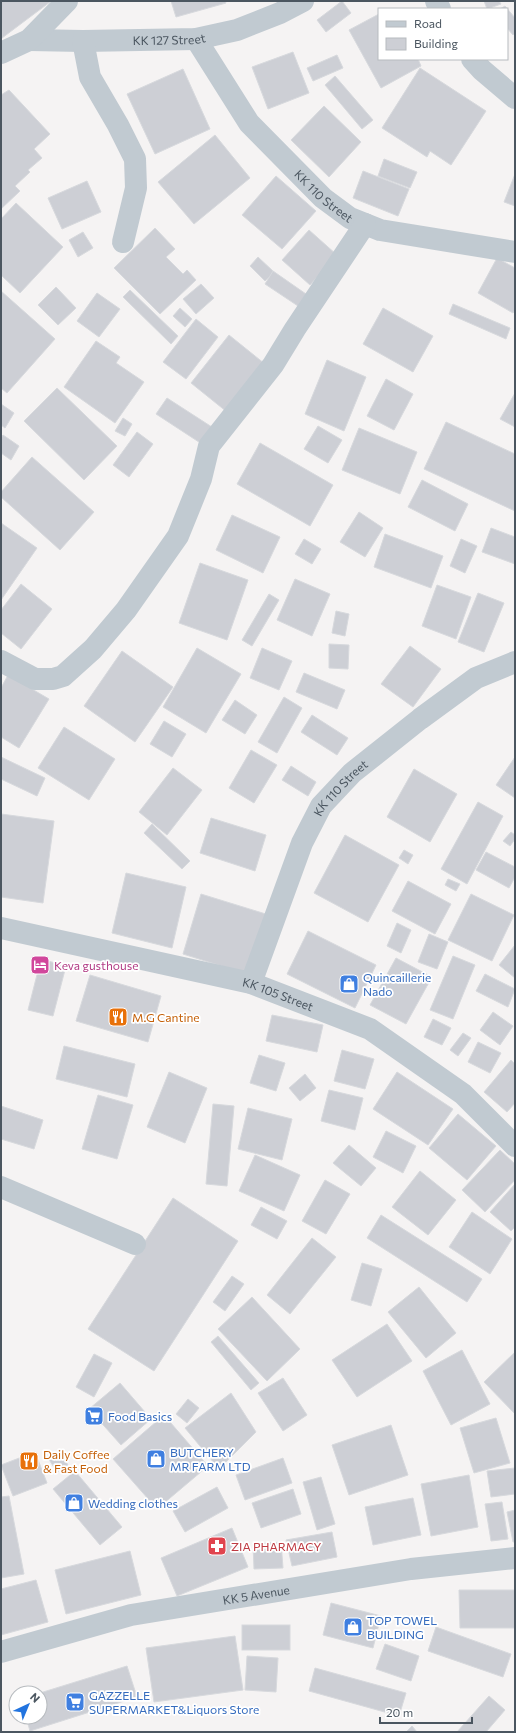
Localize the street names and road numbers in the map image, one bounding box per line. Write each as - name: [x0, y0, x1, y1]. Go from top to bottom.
- street label: KK 127 Street: [132, 30, 207, 47]
- street label: KK 110 Street: [292, 167, 356, 225]
- street label: KK 110 Street: [310, 757, 370, 818]
- street label: KK 105 Street: [241, 974, 315, 1013]
- street label: KK 5 Avenue: [222, 1582, 291, 1607]

